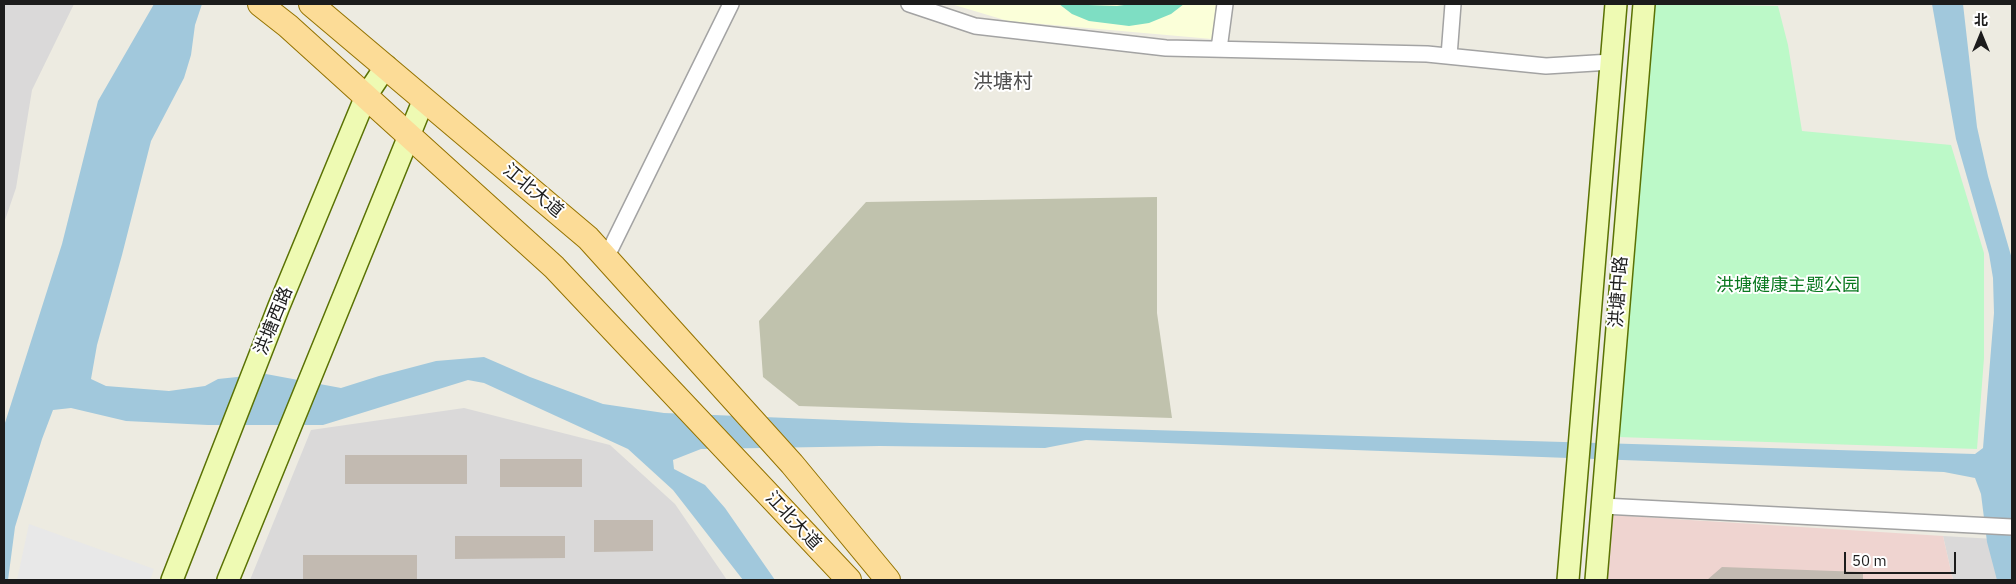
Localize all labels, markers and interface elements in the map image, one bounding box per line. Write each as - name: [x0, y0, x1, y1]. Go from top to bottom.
- north arrow: [1956, 10, 2006, 60]
- text: 北: [1974, 11, 1988, 29]
- district label: 洪塘村: [973, 70, 1033, 94]
- street label: 江北大道: [498, 160, 568, 222]
- street label: 洪塘中路: [1606, 255, 1632, 329]
- park label: 洪塘健康主题公园: [1716, 275, 1860, 297]
- street label: 洪塘西路: [251, 284, 297, 358]
- street label: 江北大道: [761, 487, 825, 555]
- scale bar: [1846, 542, 1958, 574]
- text: 50 m: [1852, 551, 1887, 570]

